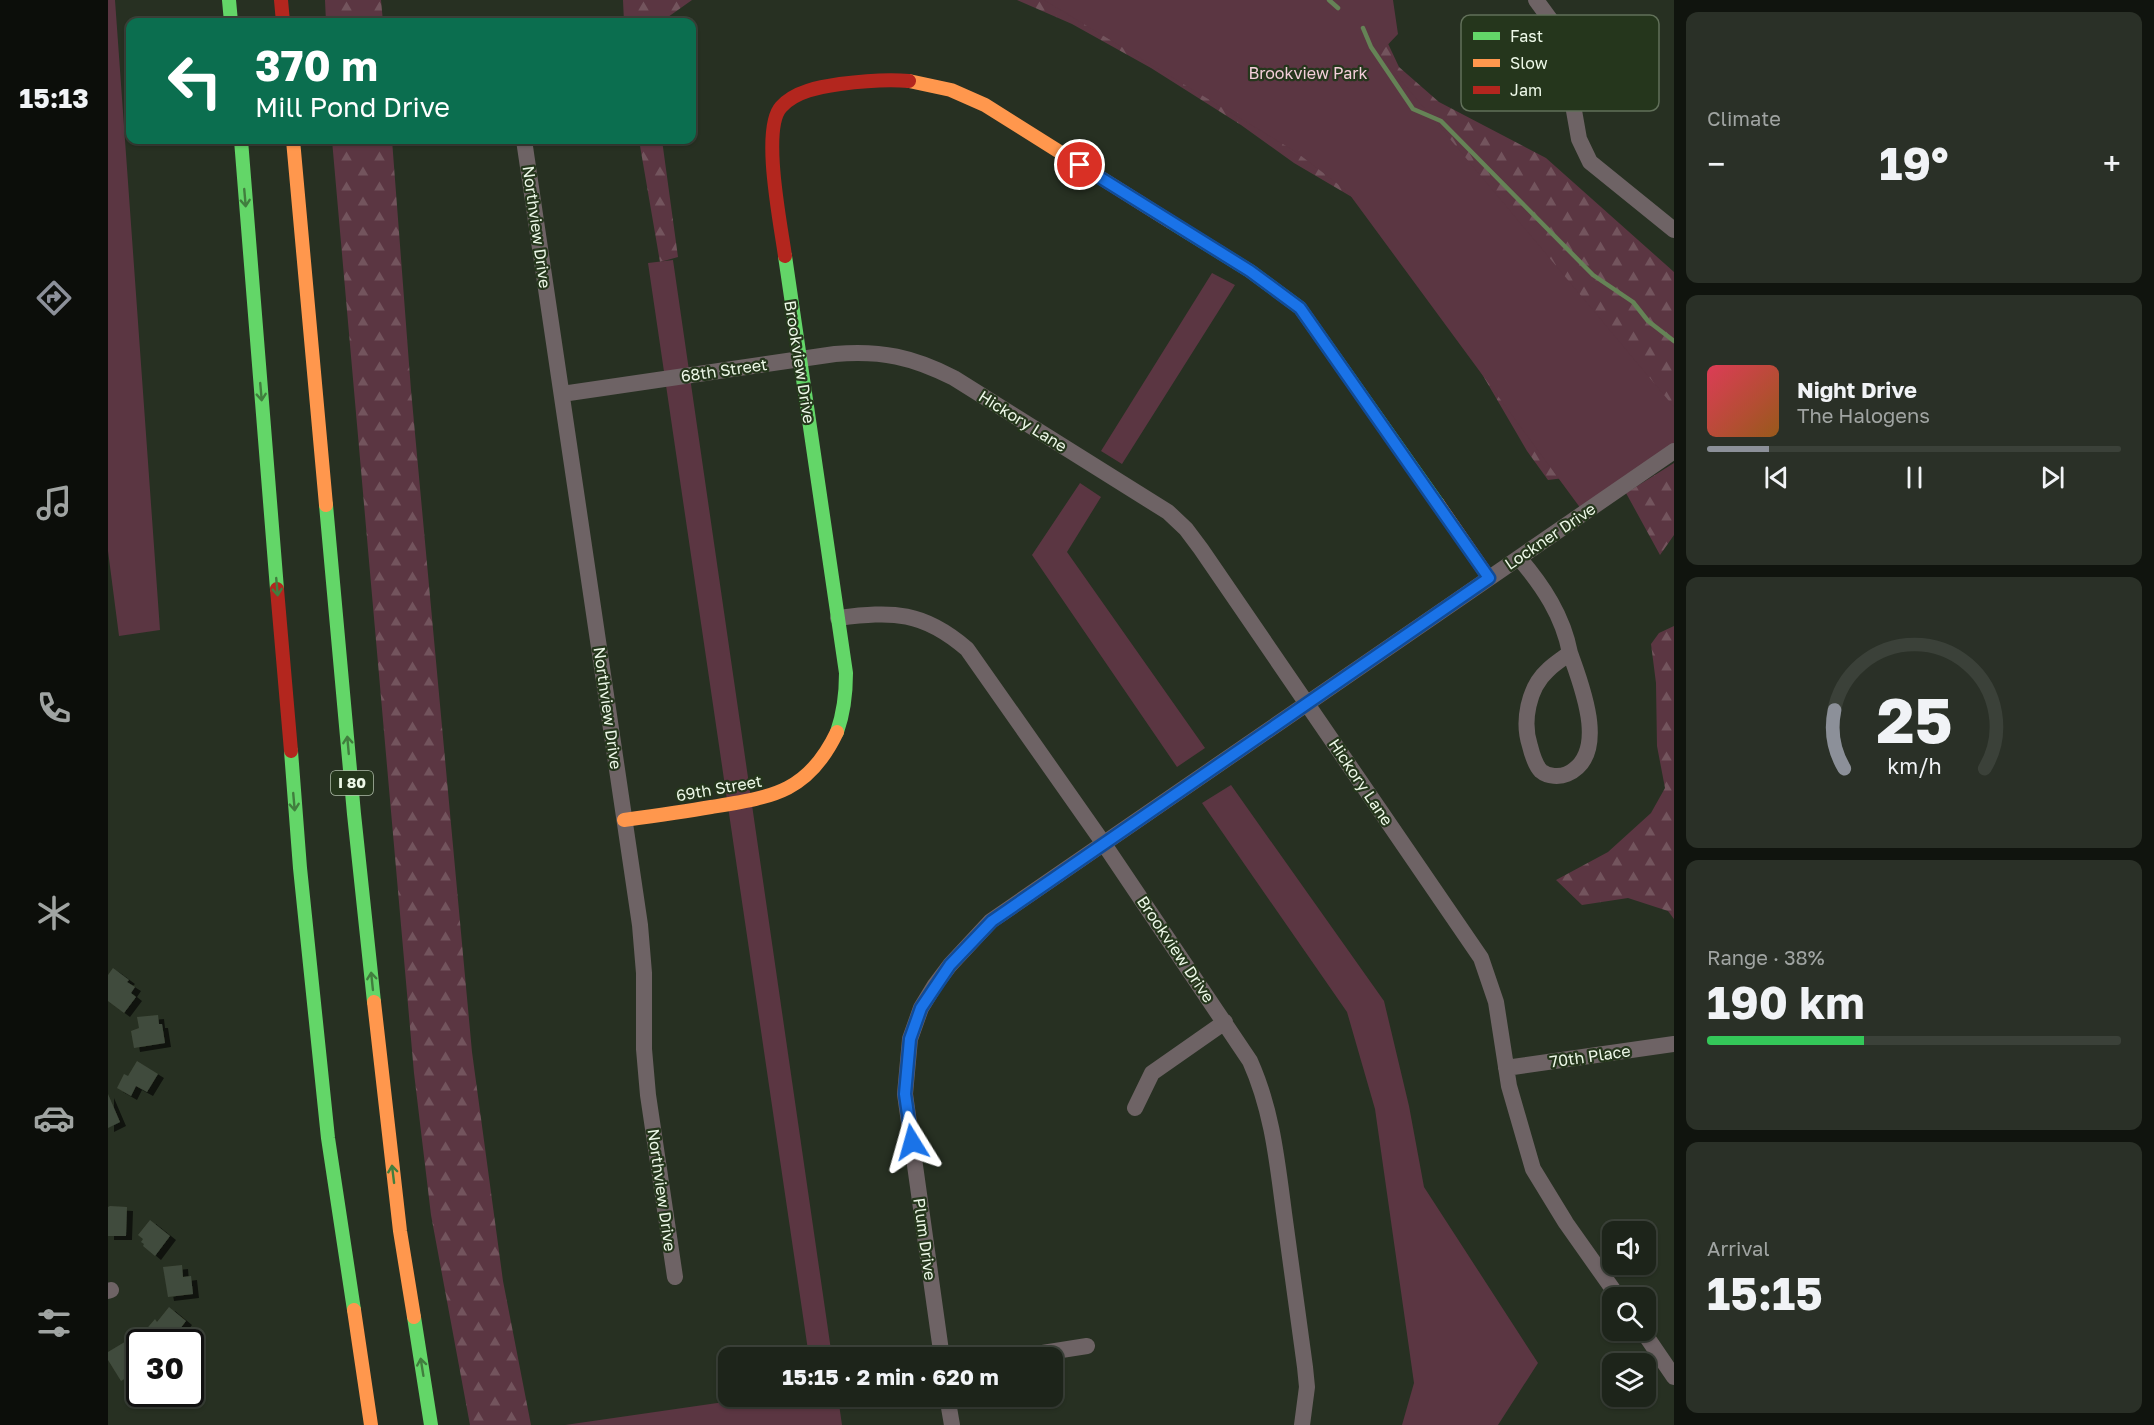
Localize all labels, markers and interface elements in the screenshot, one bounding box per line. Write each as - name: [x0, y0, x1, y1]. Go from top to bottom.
- legend: [1461, 15, 1659, 111]
- text: Fast: [1510, 26, 1543, 46]
- text: 370 m: [255, 40, 378, 90]
- icon: left: [156, 42, 234, 120]
- text: Slow: [1510, 53, 1548, 73]
- park label: Brookview Park: [1248, 63, 1368, 83]
- text: Jam: [1510, 80, 1542, 100]
- text: 15:13: [19, 82, 89, 114]
- text: Mill Pond Drive: [255, 91, 450, 123]
- text: Climate: [1707, 106, 1781, 130]
- text: 19°: [1879, 136, 1949, 190]
- pin: [1054, 139, 1105, 190]
- text: −: [1707, 144, 1725, 183]
- text: +: [2103, 144, 2121, 183]
- icon: arrive: [1063, 148, 1096, 181]
- street label: Northview Drive: [519, 165, 555, 289]
- one-way arrow: [240, 187, 251, 207]
- icon: directions: [33, 277, 75, 319]
- street label: Brookview Drive: [780, 299, 820, 425]
- street label: 68th Street: [680, 354, 768, 386]
- text: Night Drive: [1797, 376, 1917, 403]
- one-way arrow: [256, 382, 267, 402]
- street label: Hickory Lane: [975, 386, 1071, 456]
- text: The Halogens: [1797, 403, 1930, 427]
- icon: previous: [1760, 461, 1793, 494]
- icon: pause: [1898, 461, 1931, 494]
- icon: next: [2036, 461, 2069, 494]
- icon: music: [33, 482, 75, 524]
- street label: Lockner Drive: [1501, 498, 1599, 574]
- one-way arrow: [272, 576, 283, 596]
- street label: Northview Drive: [590, 646, 626, 770]
- text: 25: [1876, 683, 1952, 758]
- icon: phone: [33, 687, 75, 729]
- one-way arrow: [342, 735, 353, 755]
- street label: Hickory Lane: [1325, 735, 1397, 829]
- text: km/h: [1887, 754, 1941, 780]
- road number: I 80: [331, 771, 373, 795]
- street label: 69th Street: [674, 771, 764, 805]
- one-way arrow: [289, 791, 300, 811]
- icon: climate: [33, 892, 75, 934]
- street label: Brookview Drive: [1133, 892, 1219, 1006]
- text: Range · 38%: [1707, 945, 1825, 969]
- one-way arrow: [366, 971, 377, 991]
- text: 190 km: [1707, 975, 1865, 1029]
- street label: 70th Place: [1548, 1040, 1632, 1072]
- icon: car: [33, 1097, 75, 1139]
- position arrow: [880, 1110, 944, 1174]
- street label: Northview Drive: [644, 1128, 680, 1252]
- one-way arrow: [387, 1165, 398, 1185]
- street label: Plum Drive: [909, 1196, 941, 1282]
- map controls: [1602, 1221, 1656, 1407]
- button: sound: [1602, 1221, 1656, 1275]
- text: Arrival: [1707, 1236, 1770, 1260]
- text: 15:15: [1707, 1266, 1823, 1320]
- button: search: [1602, 1287, 1656, 1341]
- icon: filters: [33, 1302, 75, 1344]
- speed limit sign: 30: [126, 1329, 204, 1407]
- button: layers: [1602, 1353, 1656, 1407]
- one-way arrow: [416, 1358, 427, 1378]
- text: 15:15 · 2 min · 620 m: [782, 1363, 999, 1390]

